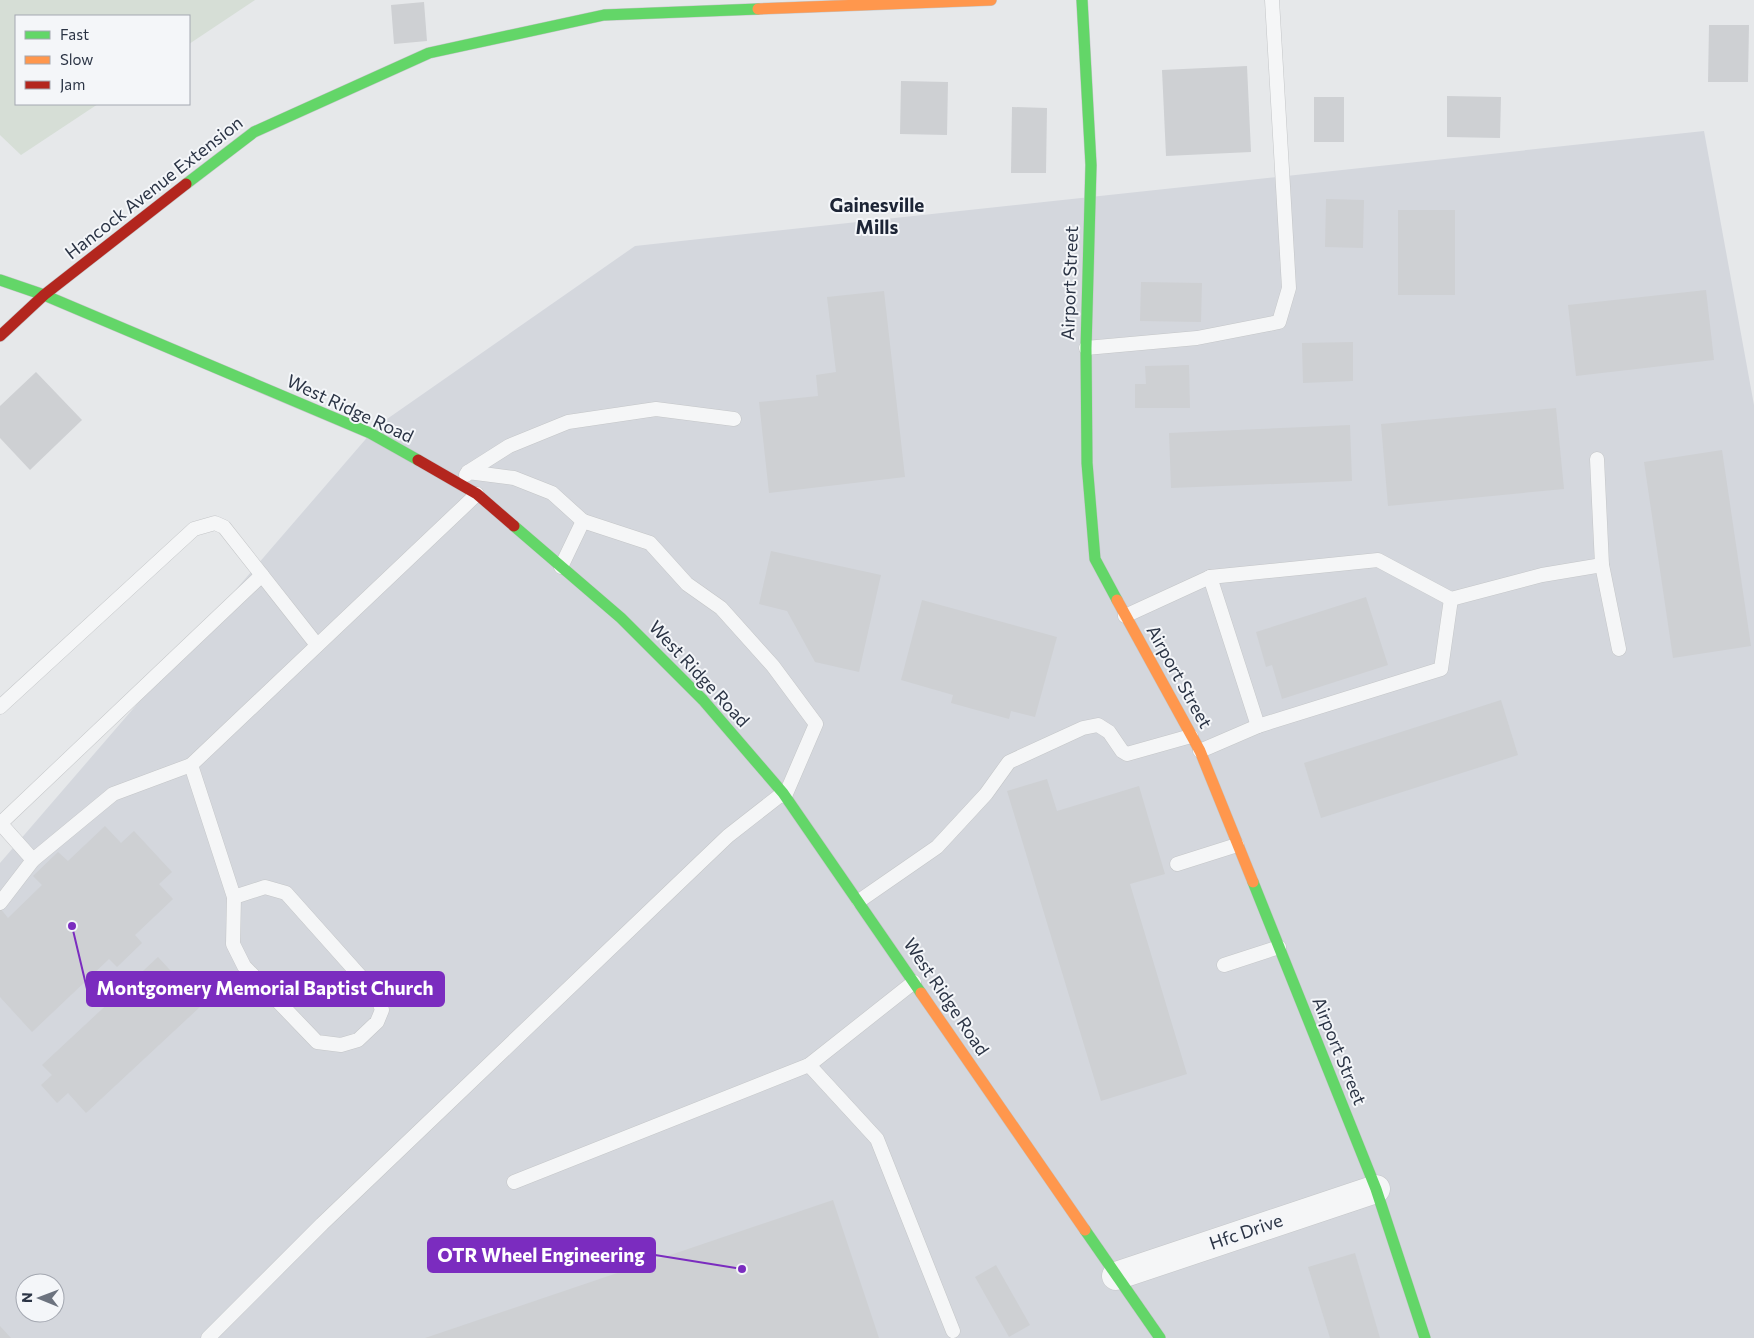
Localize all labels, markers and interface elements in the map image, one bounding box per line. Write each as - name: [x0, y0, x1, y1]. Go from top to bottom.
- legend: [15, 15, 190, 105]
- text: Fast: [60, 25, 89, 43]
- text: Slow: [60, 50, 93, 68]
- text: Jam: [60, 75, 85, 93]
- street label: Hancock Avenue Extension: [60, 111, 247, 263]
- district label: Gainesville Mills: [830, 193, 924, 238]
- street label: Airport Street: [1056, 225, 1082, 341]
- street label: West Ridge Road: [284, 369, 417, 447]
- street label: West Ridge Road: [645, 616, 755, 731]
- street label: Airport Street: [1142, 621, 1217, 732]
- street label: West Ridge Road: [899, 933, 994, 1059]
- callout: Montgomery Memorial Baptist Church: [87, 972, 444, 1006]
- text: Montgomery Memorial Baptist Church: [97, 976, 433, 999]
- street label: Airport Street: [1308, 993, 1372, 1108]
- street label: Hfc Drive: [1206, 1208, 1285, 1254]
- callout: OTR Wheel Engineering: [428, 1238, 655, 1272]
- text: OTR Wheel Engineering: [437, 1243, 645, 1266]
- north arrow: [15, 1273, 65, 1323]
- text: N: [18, 1292, 35, 1303]

